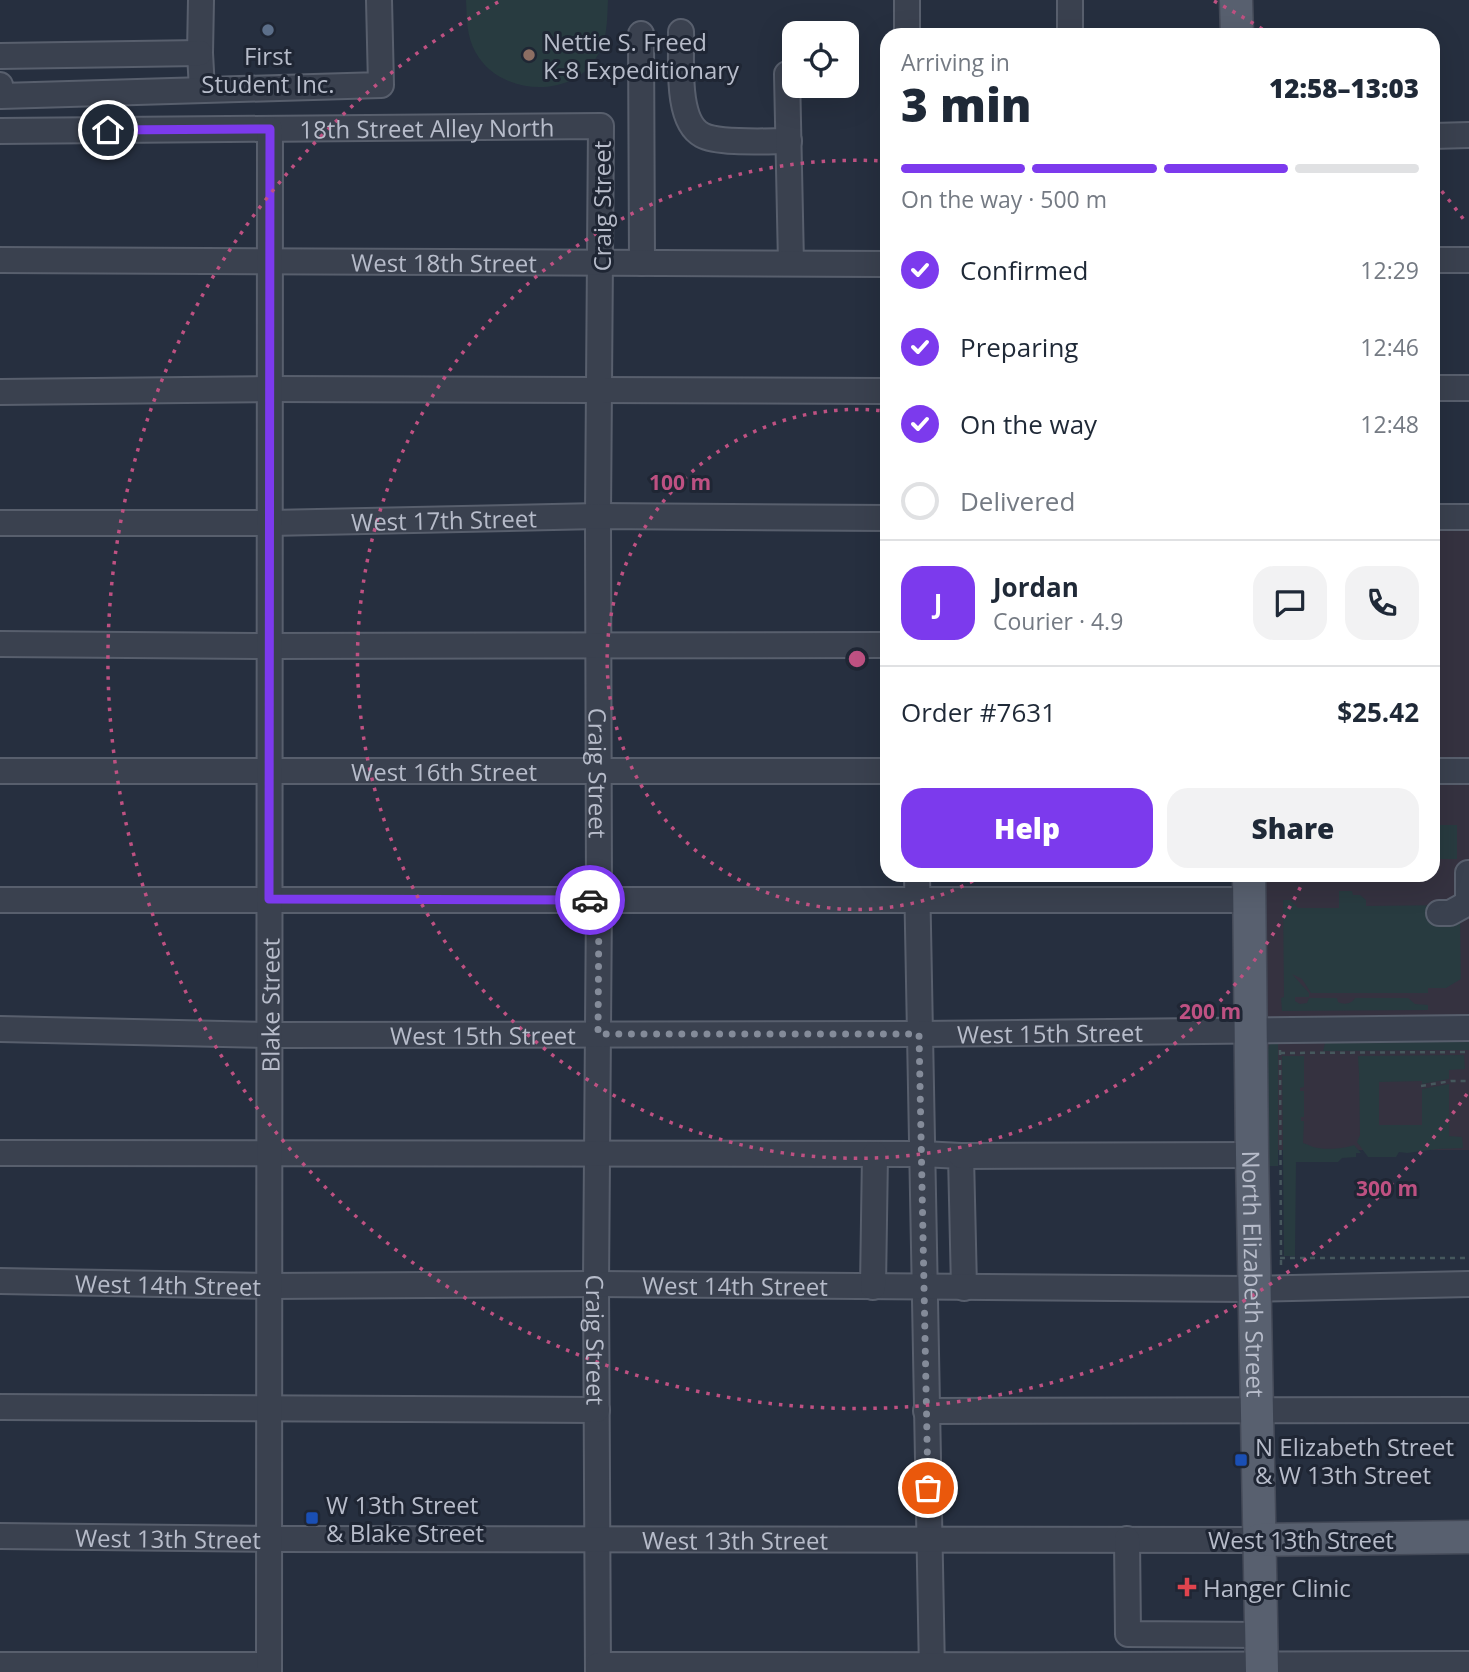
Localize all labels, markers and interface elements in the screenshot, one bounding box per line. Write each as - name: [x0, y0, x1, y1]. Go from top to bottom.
- map controls: [782, 21, 859, 98]
- button: locate: [782, 21, 859, 98]
- marker: First Student Inc.: [260, 22, 276, 38]
- place label: Nettie S. Freed K-8 Expeditionary: [543, 25, 740, 86]
- place label: First Student Inc.: [201, 39, 335, 100]
- text: Arriving in: [901, 46, 1010, 78]
- marker: Nettie S. Freed K-8 Expeditionary: [521, 47, 537, 63]
- text: 12:58–13:03: [1269, 70, 1419, 106]
- text: 3 min: [901, 73, 1032, 135]
- pin: [78, 100, 138, 160]
- street label: 18th Street Alley North: [299, 110, 555, 145]
- icon: home: [89, 111, 127, 149]
- street label: Craig Street: [585, 141, 618, 271]
- text: On the way · 500 m: [901, 183, 1107, 215]
- street label: West 18th Street: [351, 245, 537, 279]
- icon: check: [901, 251, 939, 289]
- text: Confirmed: [960, 252, 1088, 288]
- text: 12:29: [1360, 254, 1419, 286]
- icon: check: [901, 328, 939, 366]
- text: Preparing: [960, 329, 1078, 365]
- text: 12:46: [1360, 331, 1419, 363]
- icon: check: [901, 405, 939, 443]
- text: On the way: [960, 406, 1097, 442]
- text: 12:48: [1360, 408, 1419, 440]
- text: 100 m: [649, 468, 711, 496]
- text: Delivered: [960, 483, 1075, 519]
- street label: West 17th Street: [351, 501, 537, 538]
- button: chat: [1253, 566, 1327, 640]
- button: phone: [1345, 566, 1419, 640]
- text: Jordan: [993, 569, 1079, 605]
- text: J: [934, 585, 942, 621]
- text: Courier · 4.9: [993, 605, 1123, 637]
- centre of rings: [845, 647, 869, 671]
- text: Order #7631: [901, 694, 1056, 730]
- text: $25.42: [1337, 694, 1419, 730]
- street label: Craig Street: [582, 708, 615, 838]
- street label: West 16th Street: [351, 755, 537, 788]
- button: Help: [901, 788, 1153, 868]
- button: Share: [1167, 788, 1419, 868]
- courier: [555, 865, 625, 935]
- icon: car: [571, 881, 609, 919]
- street label: Blake Street: [253, 938, 286, 1072]
- text: 200 m: [1179, 997, 1241, 1025]
- street label: West 15th Street: [957, 1015, 1143, 1050]
- street label: West 15th Street: [390, 1018, 576, 1051]
- street label: North Elizabeth Street: [1235, 1150, 1273, 1398]
- text: 300 m: [1356, 1174, 1418, 1202]
- street label: West 14th Street: [75, 1266, 261, 1302]
- street label: West 14th Street: [642, 1268, 828, 1302]
- street label: Craig Street: [579, 1274, 613, 1405]
- place label: N Elizabeth Street & W 13th Street: [1255, 1430, 1454, 1491]
- marker: N Elizabeth Street & W 13th Street: [1233, 1452, 1249, 1468]
- pin: [898, 1458, 958, 1518]
- icon: bag: [909, 1469, 947, 1507]
- place label: W 13th Street & Blake Street: [326, 1488, 484, 1549]
- marker: W 13th Street & Blake Street: [304, 1510, 320, 1526]
- street label: West 13th Street: [75, 1520, 261, 1555]
- street label: West 13th Street: [642, 1523, 828, 1556]
- street label: West 13th Street: [1208, 1523, 1394, 1556]
- place label: Hanger Clinic: [1203, 1571, 1351, 1604]
- marker: Hanger Clinic: [1177, 1577, 1197, 1597]

